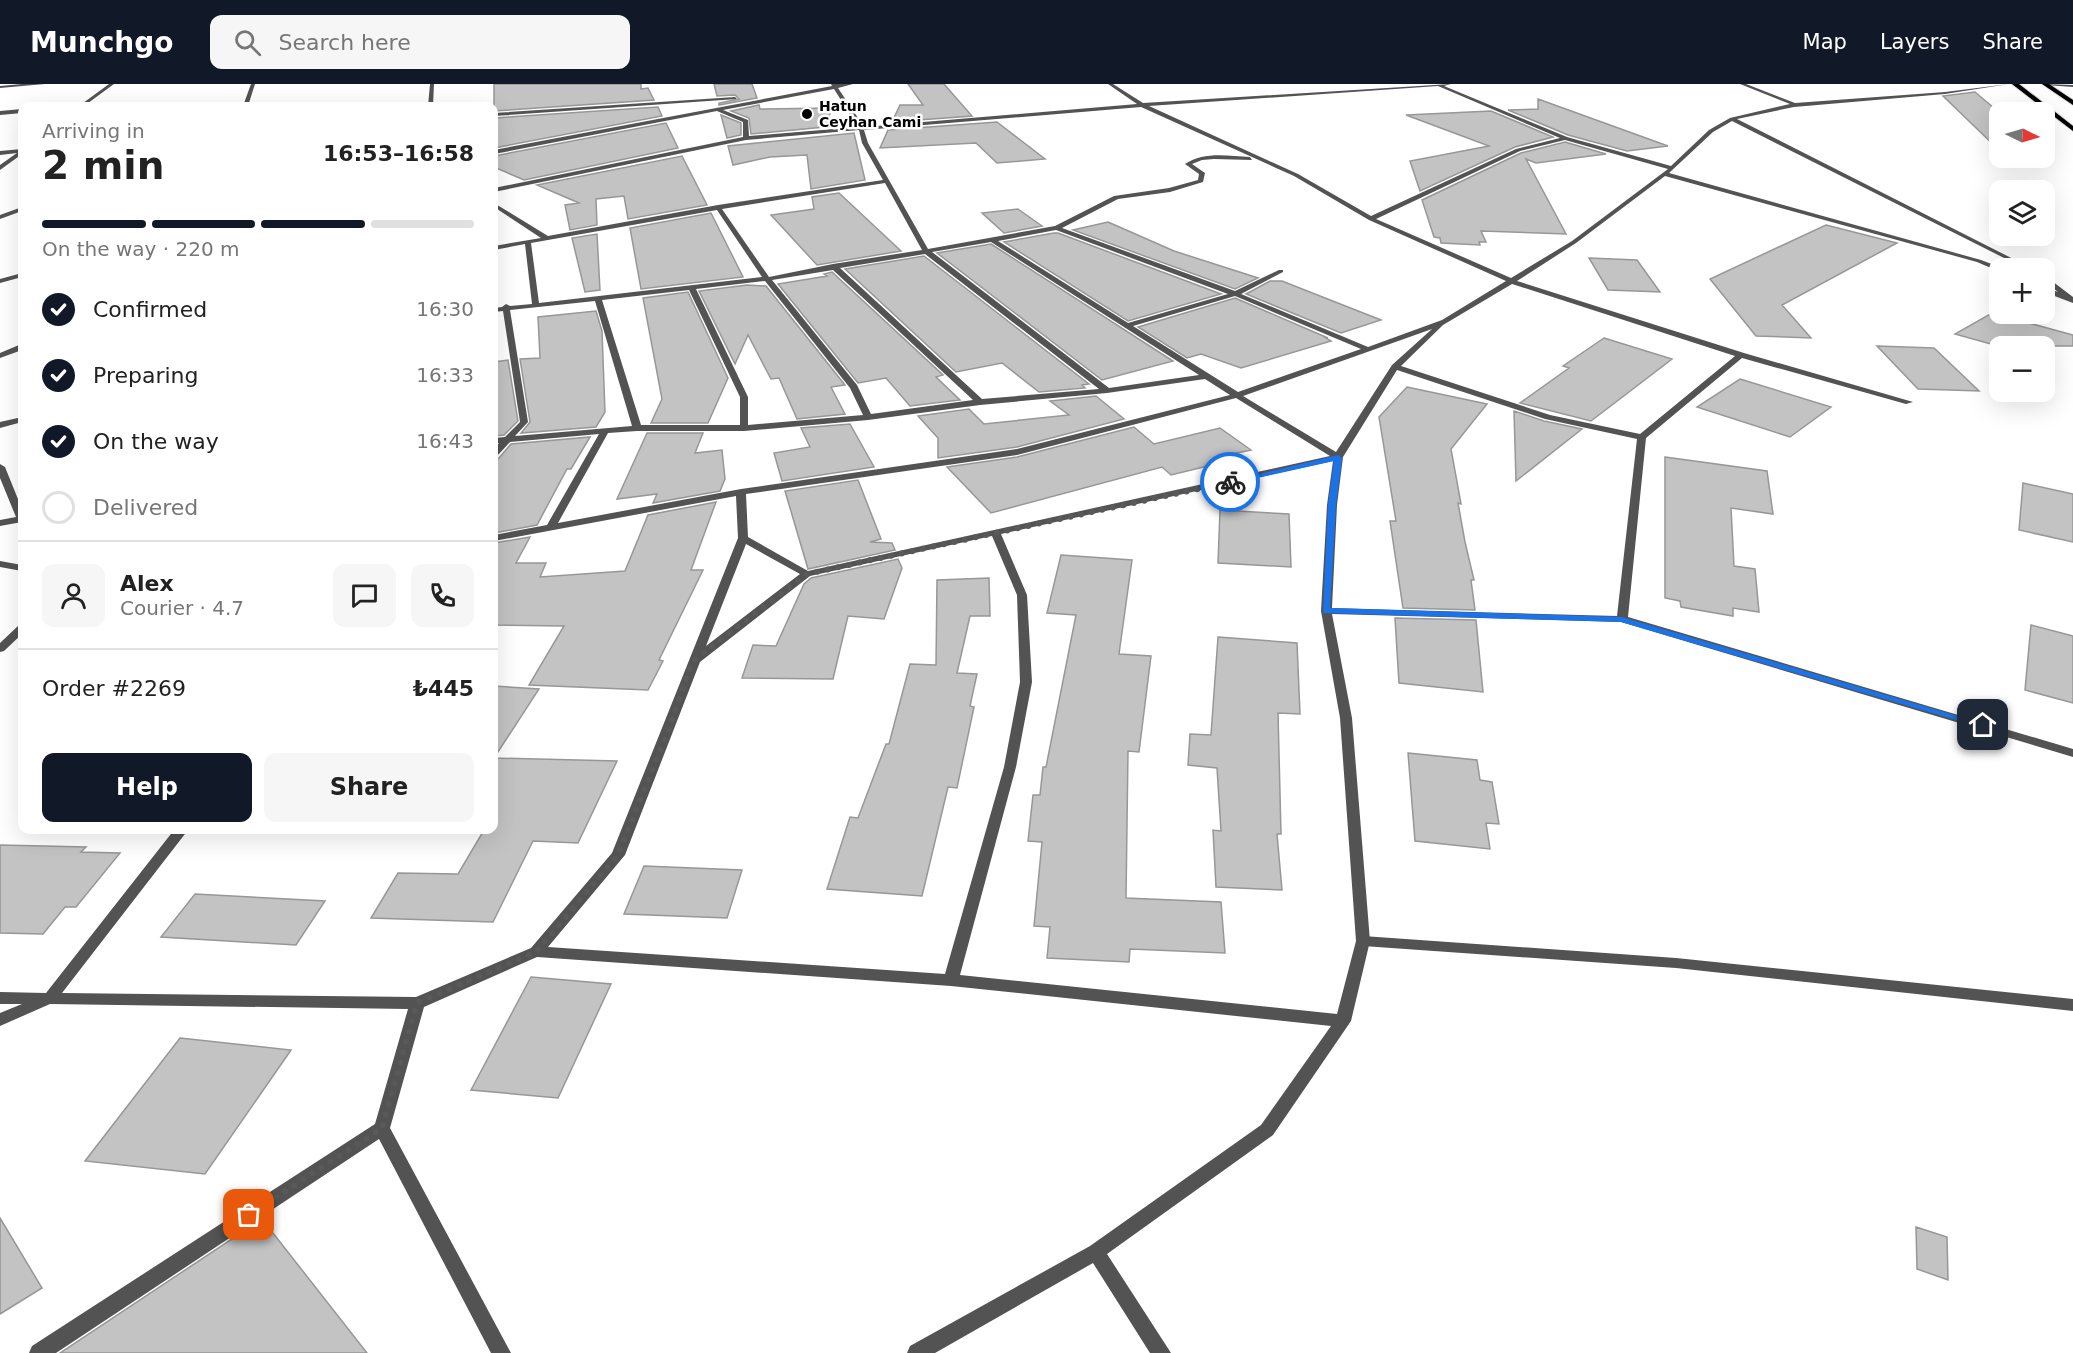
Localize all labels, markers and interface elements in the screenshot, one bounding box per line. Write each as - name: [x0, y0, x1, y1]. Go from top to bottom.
- search box: [210, 15, 630, 69]
- text: Munchgo: [30, 26, 174, 59]
- icon: search: [231, 26, 264, 59]
- text: Search here: [279, 30, 411, 55]
- text: Map: [1803, 30, 1847, 54]
- text: Layers: [1880, 30, 1949, 54]
- text: Share: [1982, 30, 2043, 54]
- place label: Hatun Ceyhan Cami: [819, 98, 921, 130]
- north arrow: [1989, 102, 2055, 168]
- map controls: [1989, 102, 2055, 402]
- marker: Hatun Ceyhan Cami: [800, 107, 814, 121]
- text: Arriving in: [42, 119, 145, 143]
- text: 16:53–16:58: [323, 141, 474, 166]
- text: 2 min: [42, 143, 164, 188]
- button: layers: [1989, 180, 2055, 246]
- text: On the way · 220 m: [42, 237, 240, 261]
- button: +: [1989, 258, 2055, 324]
- icon: check: [42, 293, 75, 326]
- text: Confirmed: [93, 297, 207, 322]
- text: 16:30: [416, 297, 474, 321]
- button: −: [1989, 336, 2055, 402]
- icon: check: [42, 359, 75, 392]
- text: Preparing: [93, 363, 199, 388]
- text: 16:33: [416, 363, 474, 387]
- icon: check: [42, 425, 75, 458]
- text: On the way: [93, 429, 219, 454]
- text: 16:43: [416, 429, 474, 453]
- courier: [1200, 452, 1260, 512]
- icon: bike: [1214, 466, 1247, 499]
- text: Delivered: [93, 495, 198, 520]
- button: person: [42, 564, 105, 627]
- button: chat: [333, 564, 396, 627]
- button: phone: [411, 564, 474, 627]
- text: Alex: [120, 571, 174, 596]
- text: Courier · 4.7: [120, 596, 244, 620]
- text: Order #2269: [42, 676, 186, 701]
- text: ₺445: [413, 676, 474, 701]
- pin: [1957, 699, 2008, 750]
- icon: home: [1966, 708, 1999, 741]
- button: Help: [42, 753, 252, 822]
- button: Share: [264, 753, 474, 822]
- pin: [223, 1189, 274, 1240]
- icon: bag: [232, 1198, 265, 1231]

